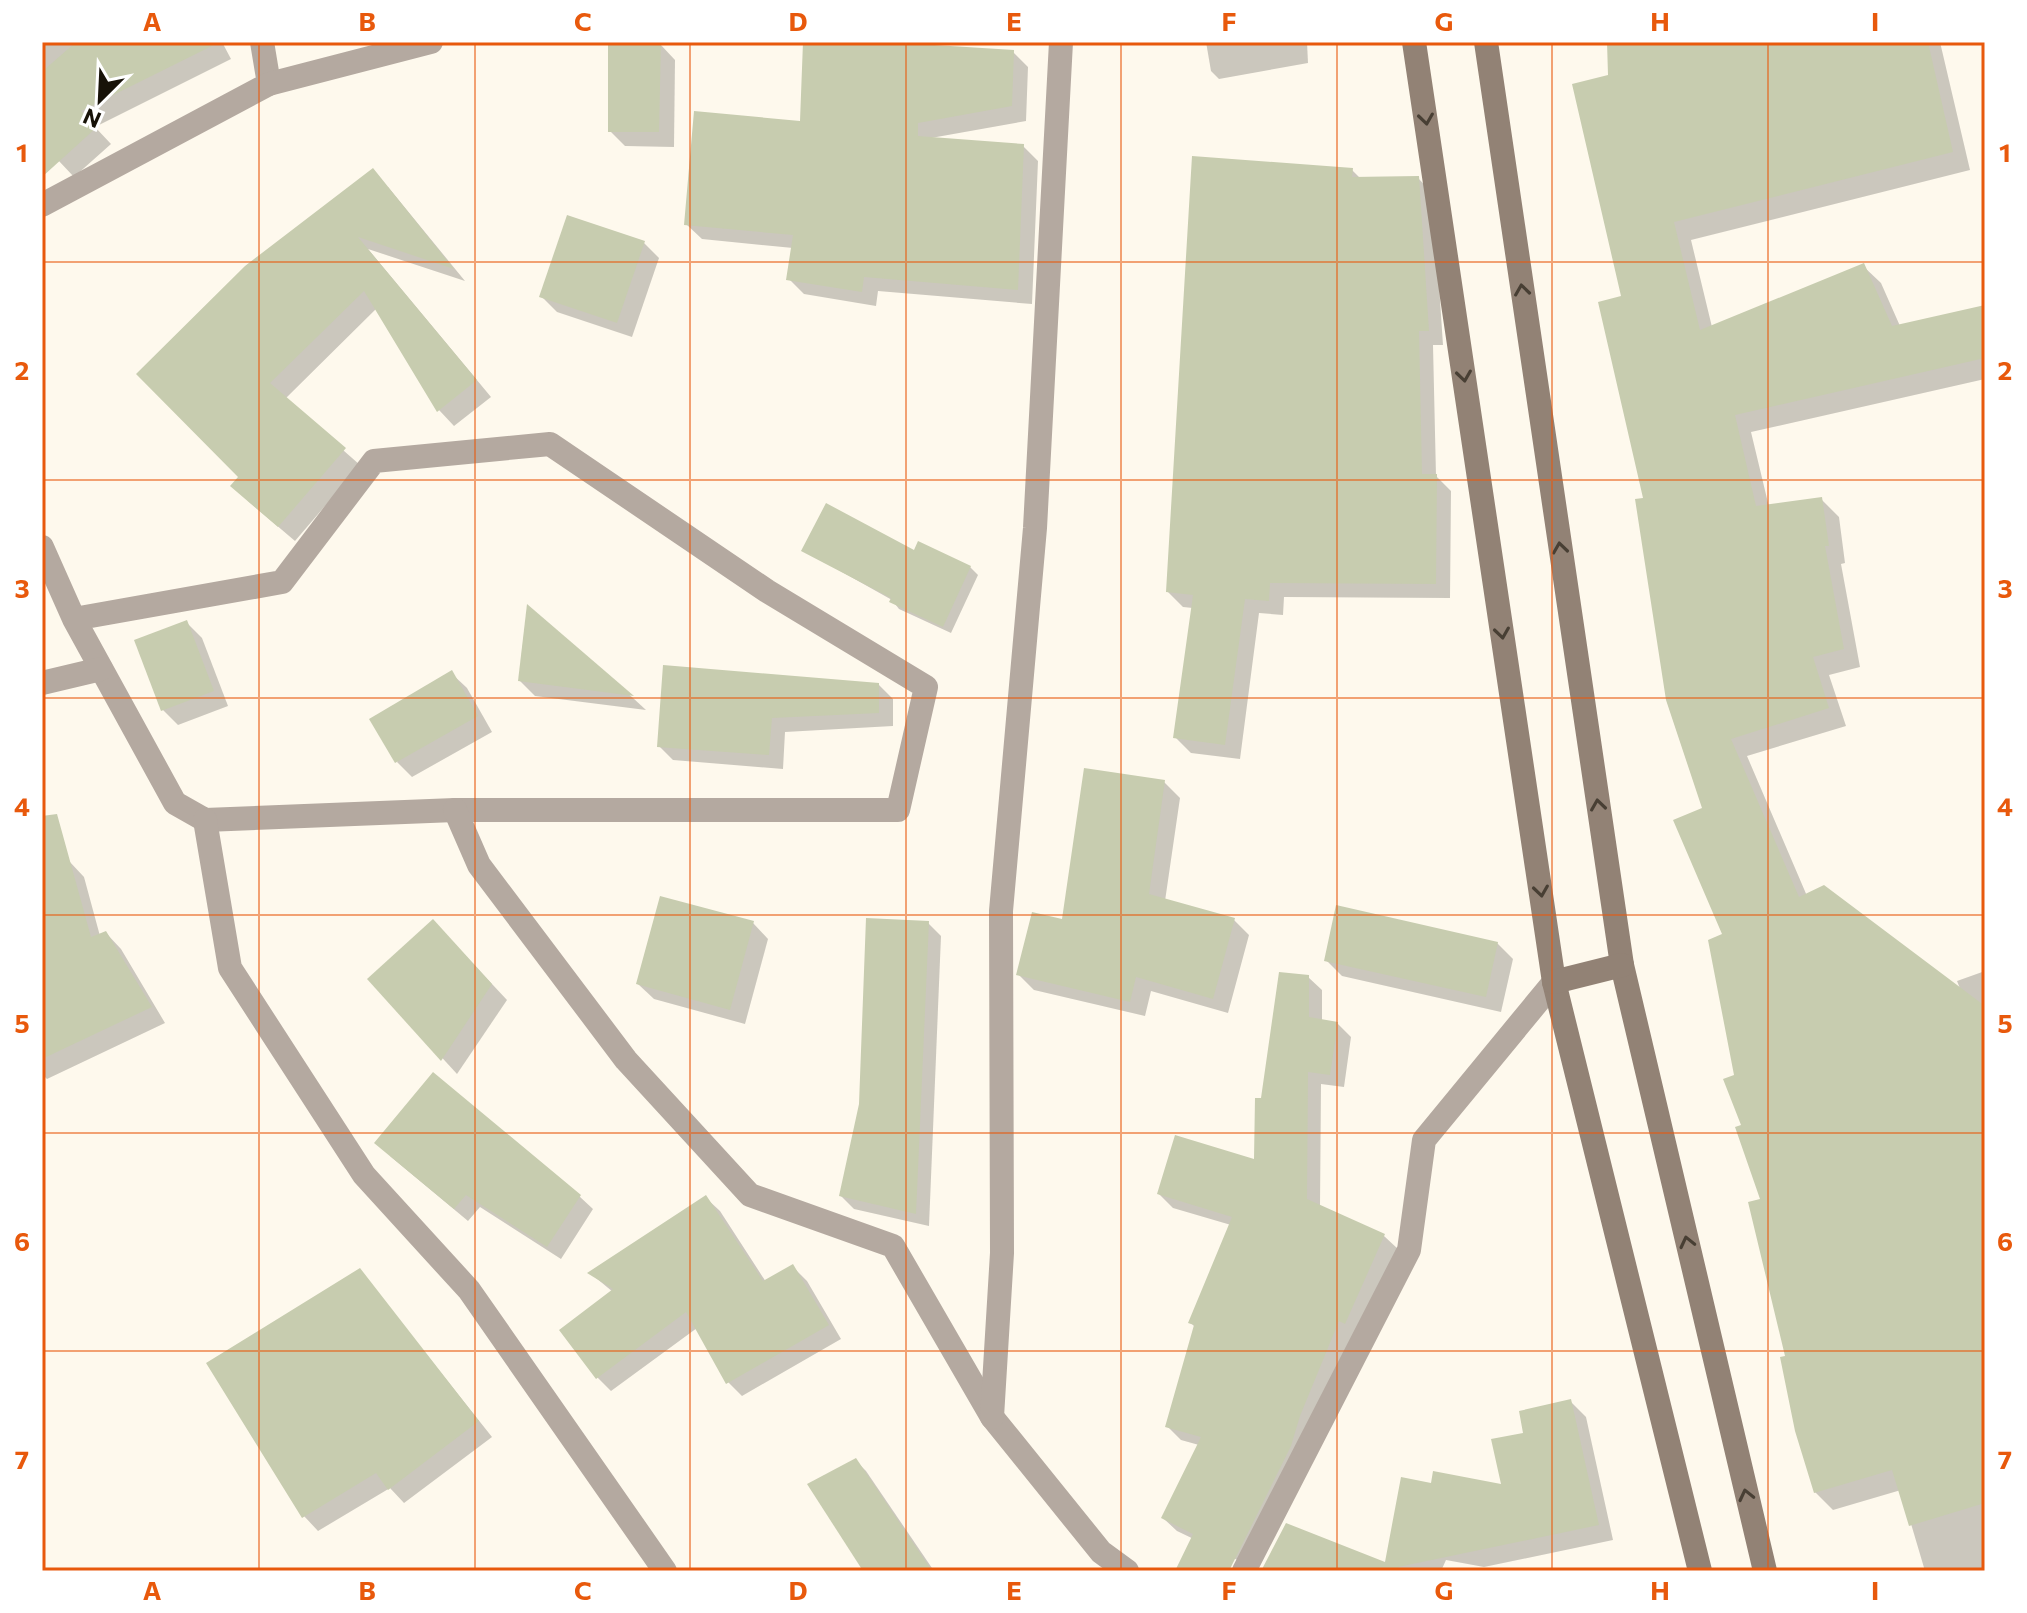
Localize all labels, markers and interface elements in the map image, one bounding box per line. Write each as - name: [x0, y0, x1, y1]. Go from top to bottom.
- text: A: [143, 5, 162, 36]
- text: B: [358, 5, 376, 36]
- text: C: [574, 5, 592, 36]
- text: D: [788, 5, 808, 36]
- text: E: [1006, 5, 1022, 36]
- text: F: [1221, 5, 1237, 36]
- text: G: [1435, 5, 1453, 36]
- text: H: [1650, 5, 1670, 36]
- text: I: [1871, 5, 1879, 36]
- north arrow: [60, 60, 140, 140]
- text: N: [79, 103, 105, 134]
- one-way arrow: [1416, 112, 1433, 126]
- text: 1: [16, 136, 28, 167]
- text: 1: [1999, 136, 2011, 167]
- one-way arrow: [1514, 284, 1531, 297]
- text: 2: [15, 354, 29, 385]
- text: 2: [1998, 354, 2012, 385]
- one-way arrow: [1455, 369, 1472, 383]
- one-way arrow: [1552, 541, 1569, 554]
- text: 3: [14, 572, 30, 603]
- text: 3: [1997, 572, 2013, 603]
- one-way arrow: [1493, 627, 1510, 640]
- text: 4: [14, 790, 30, 821]
- text: 4: [1997, 790, 2013, 821]
- one-way arrow: [1590, 798, 1607, 812]
- one-way arrow: [1532, 884, 1549, 897]
- text: 5: [14, 1007, 30, 1038]
- text: 5: [1997, 1007, 2013, 1038]
- text: 6: [14, 1225, 30, 1256]
- text: 6: [1997, 1225, 2013, 1256]
- one-way arrow: [1679, 1236, 1696, 1250]
- text: 7: [15, 1443, 29, 1474]
- text: 7: [1998, 1443, 2012, 1474]
- one-way arrow: [1738, 1489, 1755, 1503]
- text: A: [143, 1574, 162, 1605]
- text: B: [358, 1574, 376, 1605]
- text: C: [574, 1574, 592, 1605]
- text: D: [788, 1574, 808, 1605]
- text: E: [1006, 1574, 1022, 1605]
- text: F: [1221, 1574, 1237, 1605]
- text: G: [1435, 1574, 1453, 1605]
- text: H: [1650, 1574, 1670, 1605]
- text: I: [1871, 1574, 1879, 1605]

